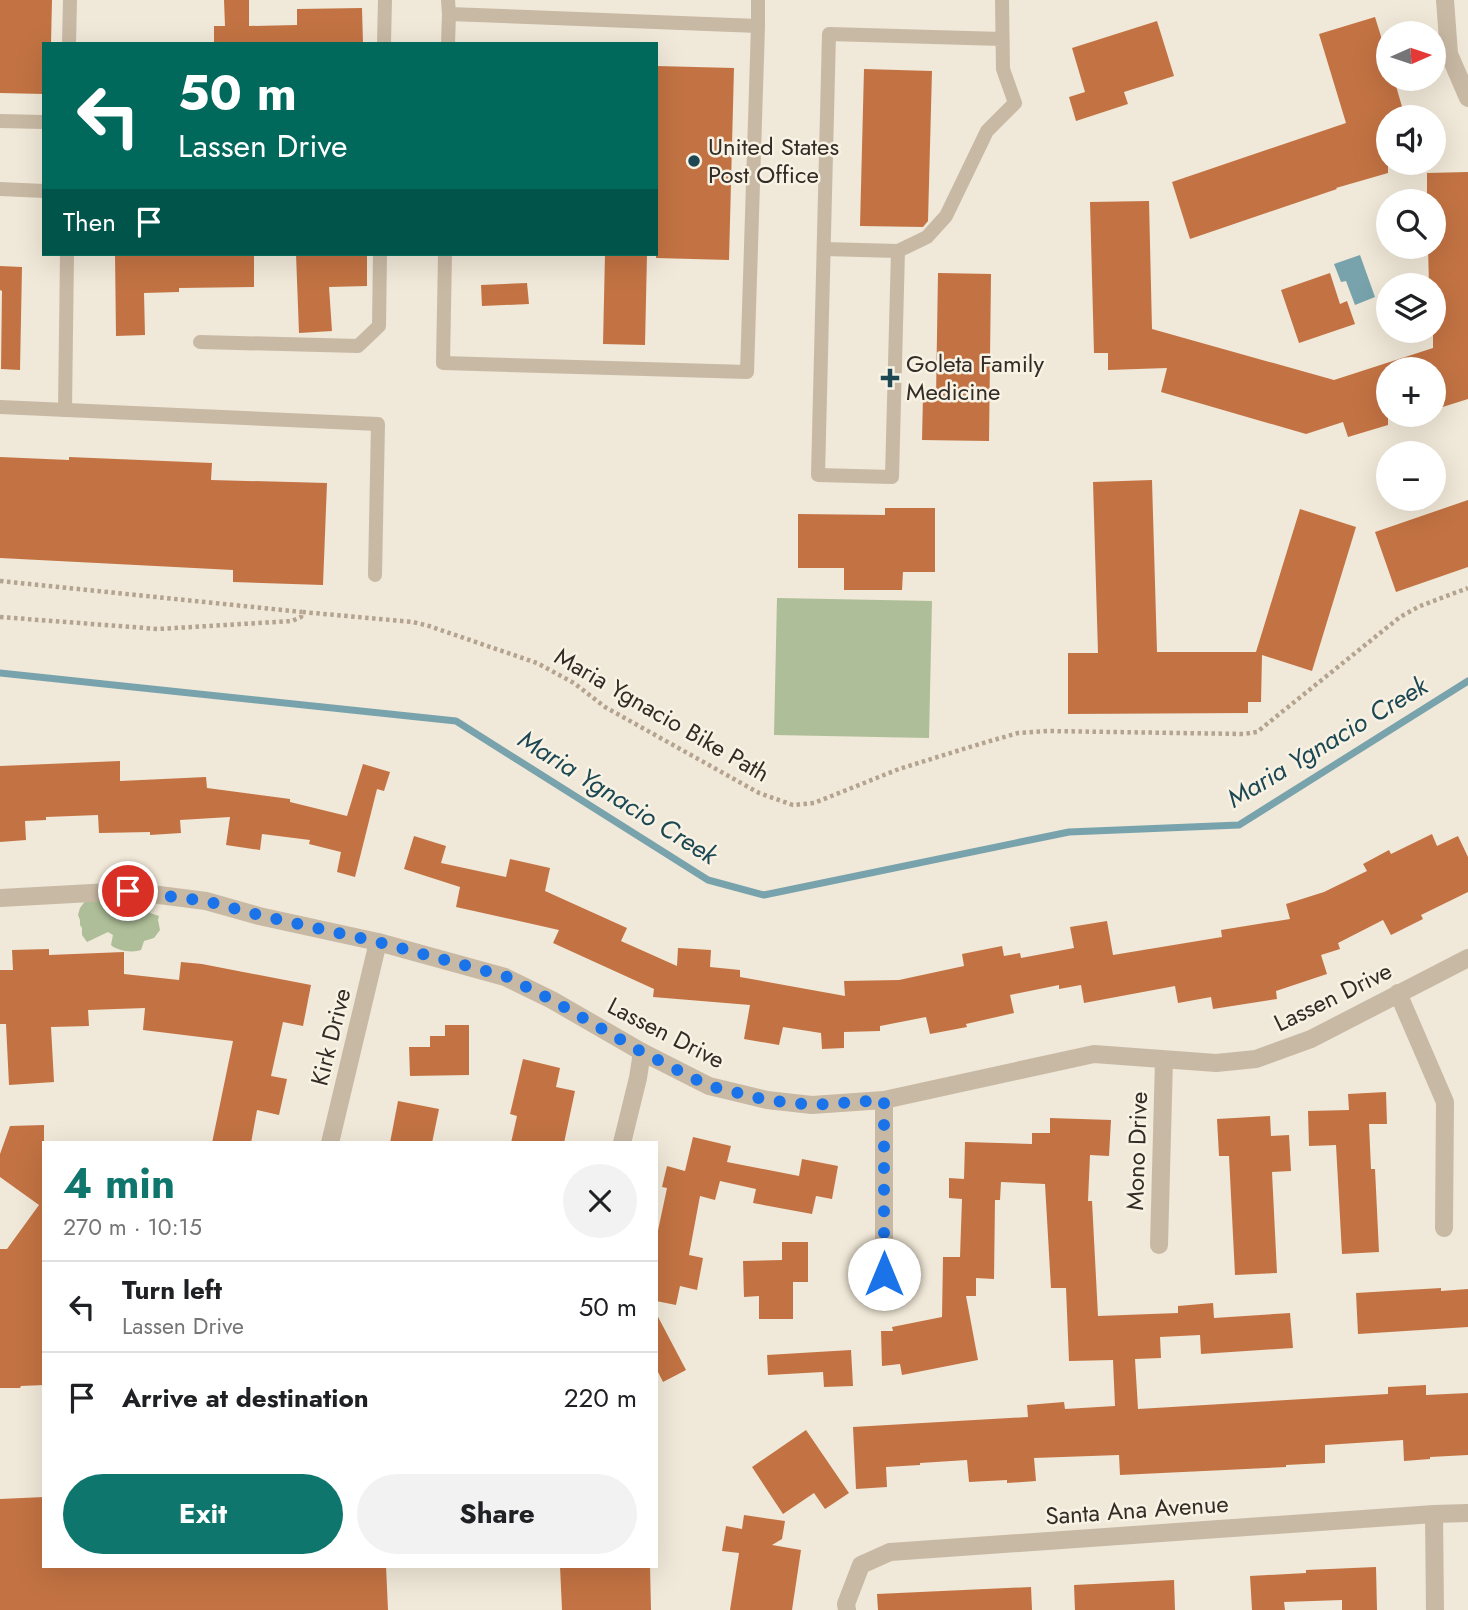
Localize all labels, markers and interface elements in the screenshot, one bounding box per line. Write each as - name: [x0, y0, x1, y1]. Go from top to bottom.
- north arrow: [1376, 21, 1446, 91]
- map controls: [1376, 21, 1446, 511]
- text: 50 m: [178, 58, 297, 128]
- icon: left: [63, 70, 154, 161]
- button: sound: [1376, 105, 1446, 175]
- text: Lassen Drive: [178, 123, 348, 169]
- place label: United States Post Office: [708, 129, 839, 192]
- marker: United States Post Office: [686, 153, 702, 169]
- button: search: [1376, 189, 1446, 259]
- text: Then: [63, 203, 116, 241]
- icon: arrive: [130, 203, 168, 241]
- button: layers: [1376, 273, 1446, 343]
- place label: Goleta Family Medicine: [906, 346, 1044, 409]
- button: +: [1376, 357, 1446, 427]
- marker: Goleta Family Medicine: [880, 368, 900, 388]
- button: −: [1376, 441, 1446, 511]
- street label: Maria Ygnacio Bike Path: [548, 639, 776, 790]
- water label: Maria Ygnacio Creek: [1219, 666, 1436, 817]
- water label: Maria Ygnacio Creek: [511, 720, 727, 875]
- pin: [98, 861, 158, 921]
- icon: arrive: [109, 872, 147, 910]
- street label: Lassen Drive: [1268, 953, 1398, 1040]
- street label: Kirk Drive: [302, 985, 359, 1089]
- street label: Lassen Drive: [602, 988, 731, 1077]
- street label: Mono Drive: [1117, 1091, 1156, 1211]
- text: 4 min: [63, 1153, 175, 1214]
- button: close: [563, 1164, 637, 1238]
- text: 270 m · 10:15: [63, 1210, 202, 1244]
- position arrow: [847, 1237, 921, 1311]
- text: Turn left: [122, 1271, 222, 1309]
- icon: left: [63, 1288, 101, 1326]
- text: 50 m: [579, 1288, 637, 1326]
- text: Lassen Drive: [122, 1309, 244, 1343]
- icon: arrive: [63, 1379, 101, 1417]
- text: Arrive at destination: [122, 1379, 369, 1417]
- text: 220 m: [564, 1379, 637, 1417]
- button: Exit: [63, 1474, 343, 1554]
- button: Share: [357, 1474, 637, 1554]
- street label: Santa Ana Avenue: [1044, 1486, 1230, 1533]

